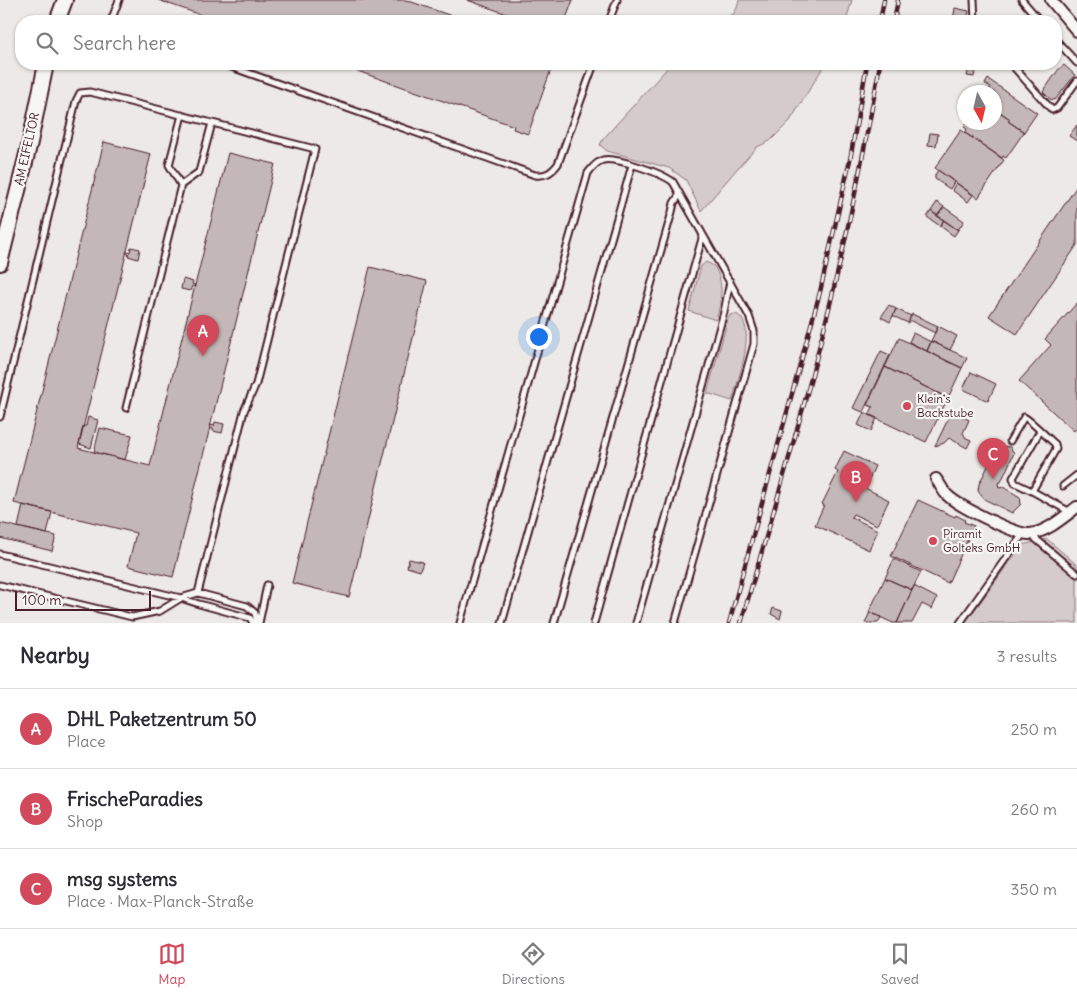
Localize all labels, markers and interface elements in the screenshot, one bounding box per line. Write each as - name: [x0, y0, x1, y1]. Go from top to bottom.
- search box: [15, 15, 1062, 70]
- icon: search: [33, 29, 61, 57]
- text: Search here: [73, 31, 176, 55]
- north arrow: [957, 85, 1002, 130]
- street label: AM EIFELTOR: [11, 110, 42, 187]
- pin: A: [187, 315, 219, 356]
- your location: [526, 324, 552, 350]
- place label: Klein's Backstube: [917, 391, 974, 420]
- marker: Klein's Backstube: [901, 400, 913, 412]
- pin: C: [977, 438, 1009, 479]
- pin: B: [840, 461, 872, 502]
- place label: Piramit Golteks GmbH: [943, 526, 1021, 555]
- marker: Piramit Golteks GmbH: [927, 535, 939, 547]
- scale bar: [15, 588, 151, 611]
- text: 100 m: [22, 591, 62, 609]
- text: Nearby: [20, 642, 90, 669]
- text: 3 results: [997, 646, 1057, 666]
- text: DHL Paketzentrum 50: [67, 707, 257, 731]
- text: A: [31, 719, 41, 739]
- text: 250 m: [1011, 719, 1057, 739]
- text: Place: [67, 731, 106, 751]
- text: FrischeParadies: [67, 787, 203, 811]
- text: B: [31, 799, 41, 819]
- text: 260 m: [1011, 799, 1057, 819]
- text: Shop: [67, 811, 103, 831]
- text: msg systems: [67, 867, 177, 891]
- text: C: [31, 879, 41, 899]
- text: 350 m: [1010, 879, 1057, 899]
- text: Place · Max-Planck-Straße: [67, 891, 254, 911]
- tab: Map: [158, 940, 186, 988]
- tab: Directions: [502, 940, 565, 988]
- tab: Saved: [881, 940, 919, 988]

